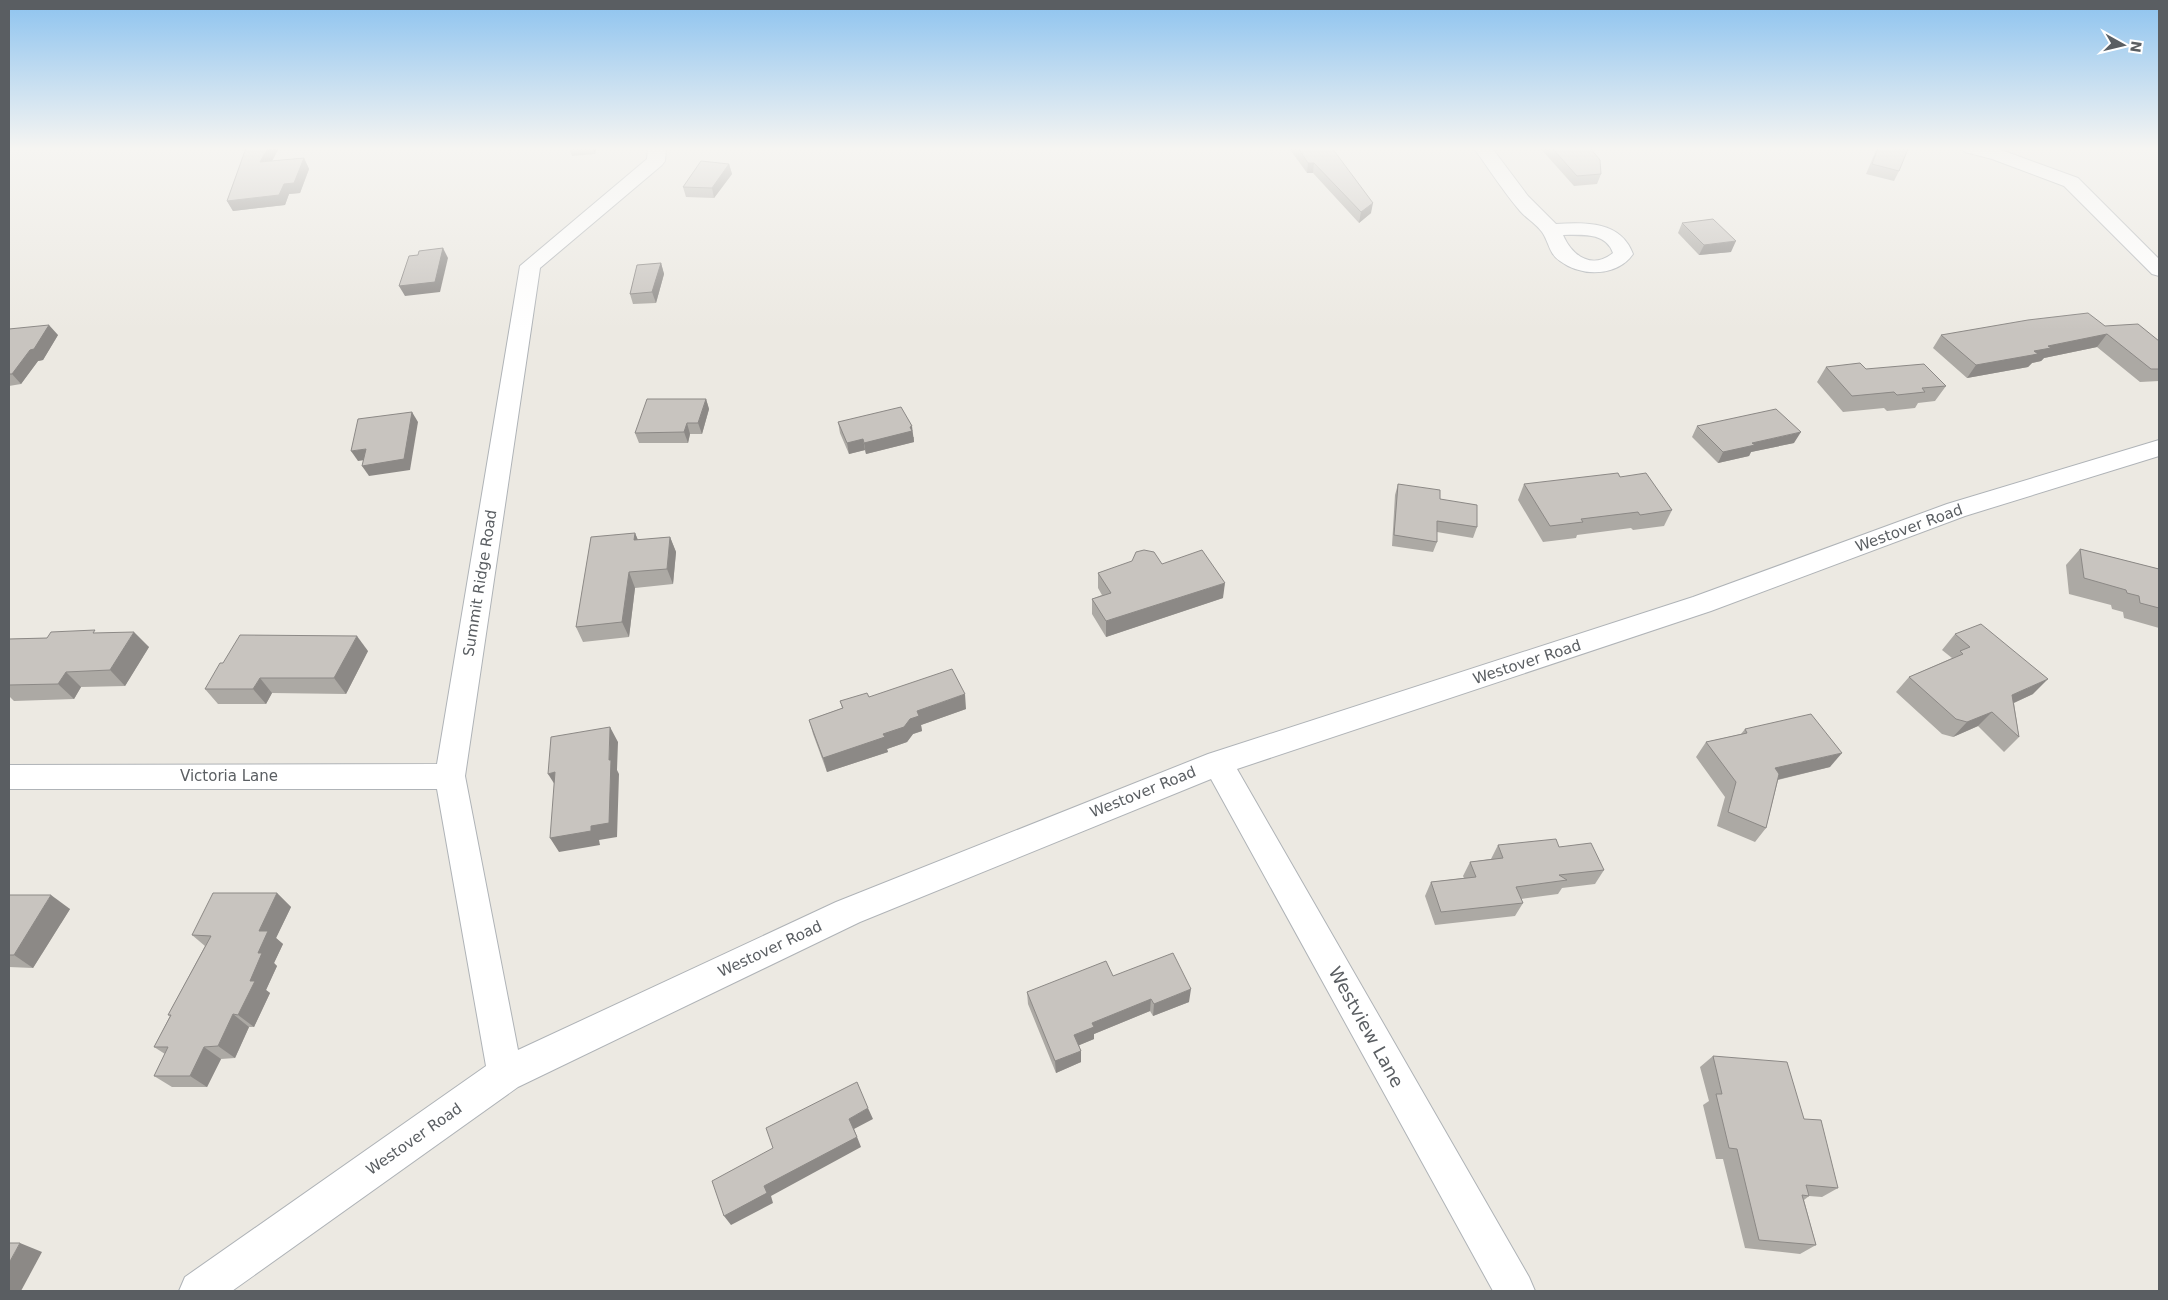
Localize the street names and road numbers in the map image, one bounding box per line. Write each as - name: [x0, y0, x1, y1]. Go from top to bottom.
- street label: Westover Road: [1853, 500, 1965, 556]
- street label: Summit Ridge Road: [460, 508, 500, 658]
- street label: Westover Road: [1471, 636, 1583, 688]
- street label: Westover Road: [1087, 763, 1199, 821]
- street label: Victoria Lane: [180, 767, 278, 785]
- street label: Westover Road: [715, 917, 825, 981]
- street label: Westview Lane: [1325, 963, 1408, 1091]
- street label: Westover Road: [363, 1099, 465, 1179]

